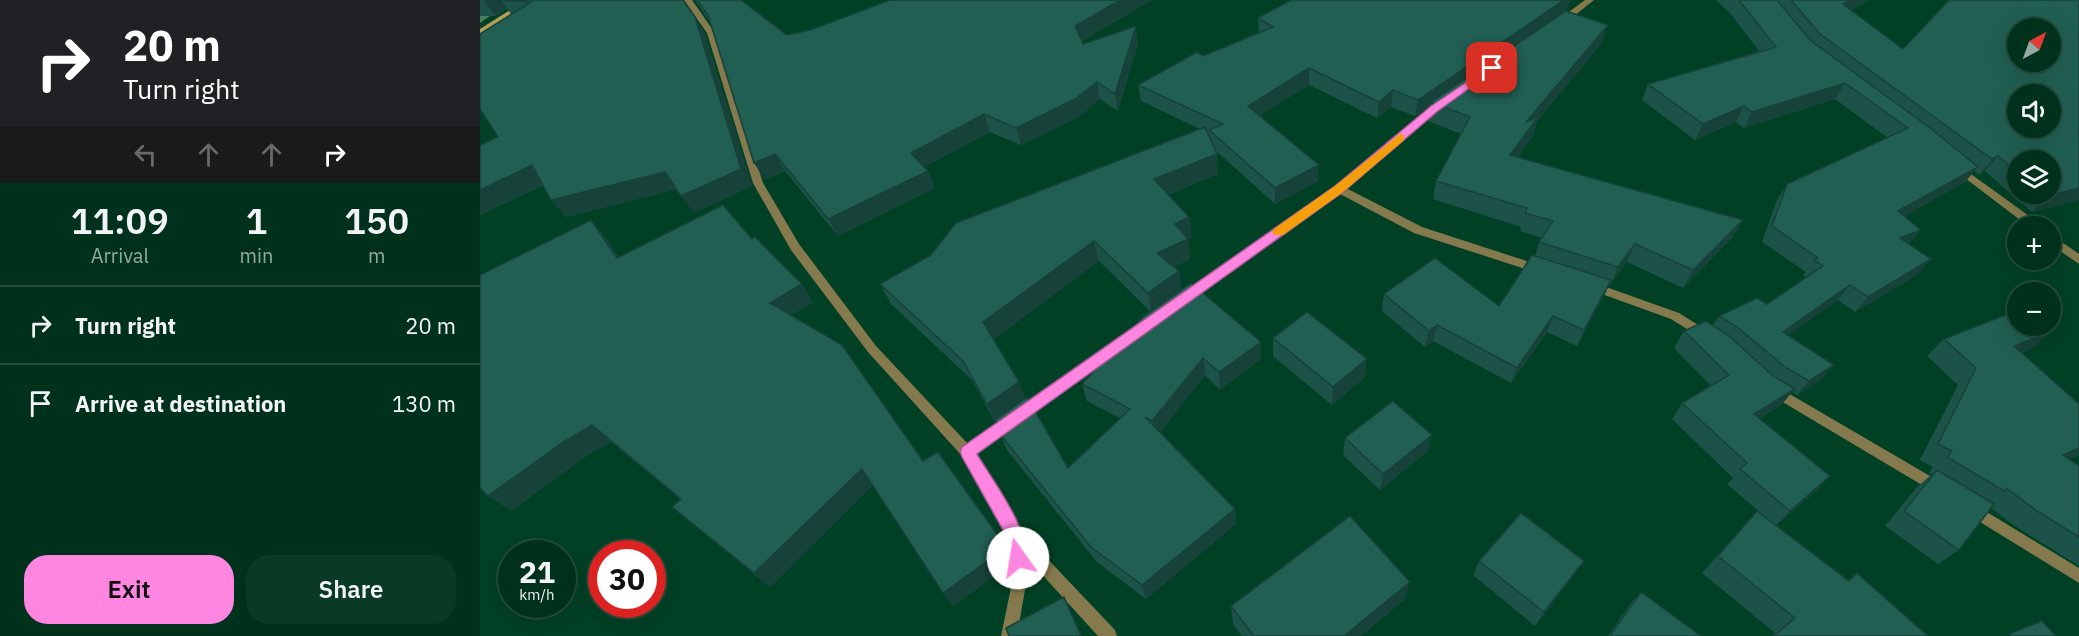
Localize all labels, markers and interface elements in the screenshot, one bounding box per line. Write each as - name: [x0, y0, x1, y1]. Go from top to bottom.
- text: 20 m: [123, 18, 221, 73]
- north arrow: [2007, 18, 2061, 72]
- map controls: [2007, 18, 2061, 336]
- icon: right: [24, 24, 102, 102]
- pin: [1466, 42, 1517, 93]
- icon: arrive: [1475, 51, 1508, 84]
- text: Turn right: [123, 71, 240, 106]
- button: sound: [2007, 84, 2061, 138]
- icon: left: [129, 138, 162, 171]
- icon: ahead: [192, 138, 225, 171]
- icon: ahead: [255, 138, 288, 171]
- icon: right: [318, 138, 351, 171]
- button: layers: [2007, 150, 2061, 204]
- text: 11:09: [71, 197, 169, 244]
- text: 1: [246, 197, 267, 244]
- text: 150: [344, 197, 409, 244]
- button: +: [2007, 216, 2061, 270]
- text: Arrival: [91, 242, 149, 269]
- text: min: [240, 242, 273, 269]
- text: m: [368, 242, 385, 269]
- button: −: [2007, 282, 2061, 336]
- icon: right: [24, 309, 57, 342]
- text: Turn right: [75, 311, 176, 340]
- text: 20 m: [405, 311, 456, 340]
- icon: arrive: [24, 387, 57, 420]
- text: Arrive at destination: [75, 389, 286, 418]
- text: 130 m: [392, 389, 456, 418]
- position arrow: [986, 526, 1050, 590]
- speed limit sign: 30: [588, 540, 666, 618]
- text: 21: [519, 552, 555, 591]
- button: Exit: [24, 555, 234, 624]
- button: Share: [246, 555, 456, 624]
- text: km/h: [519, 585, 555, 604]

